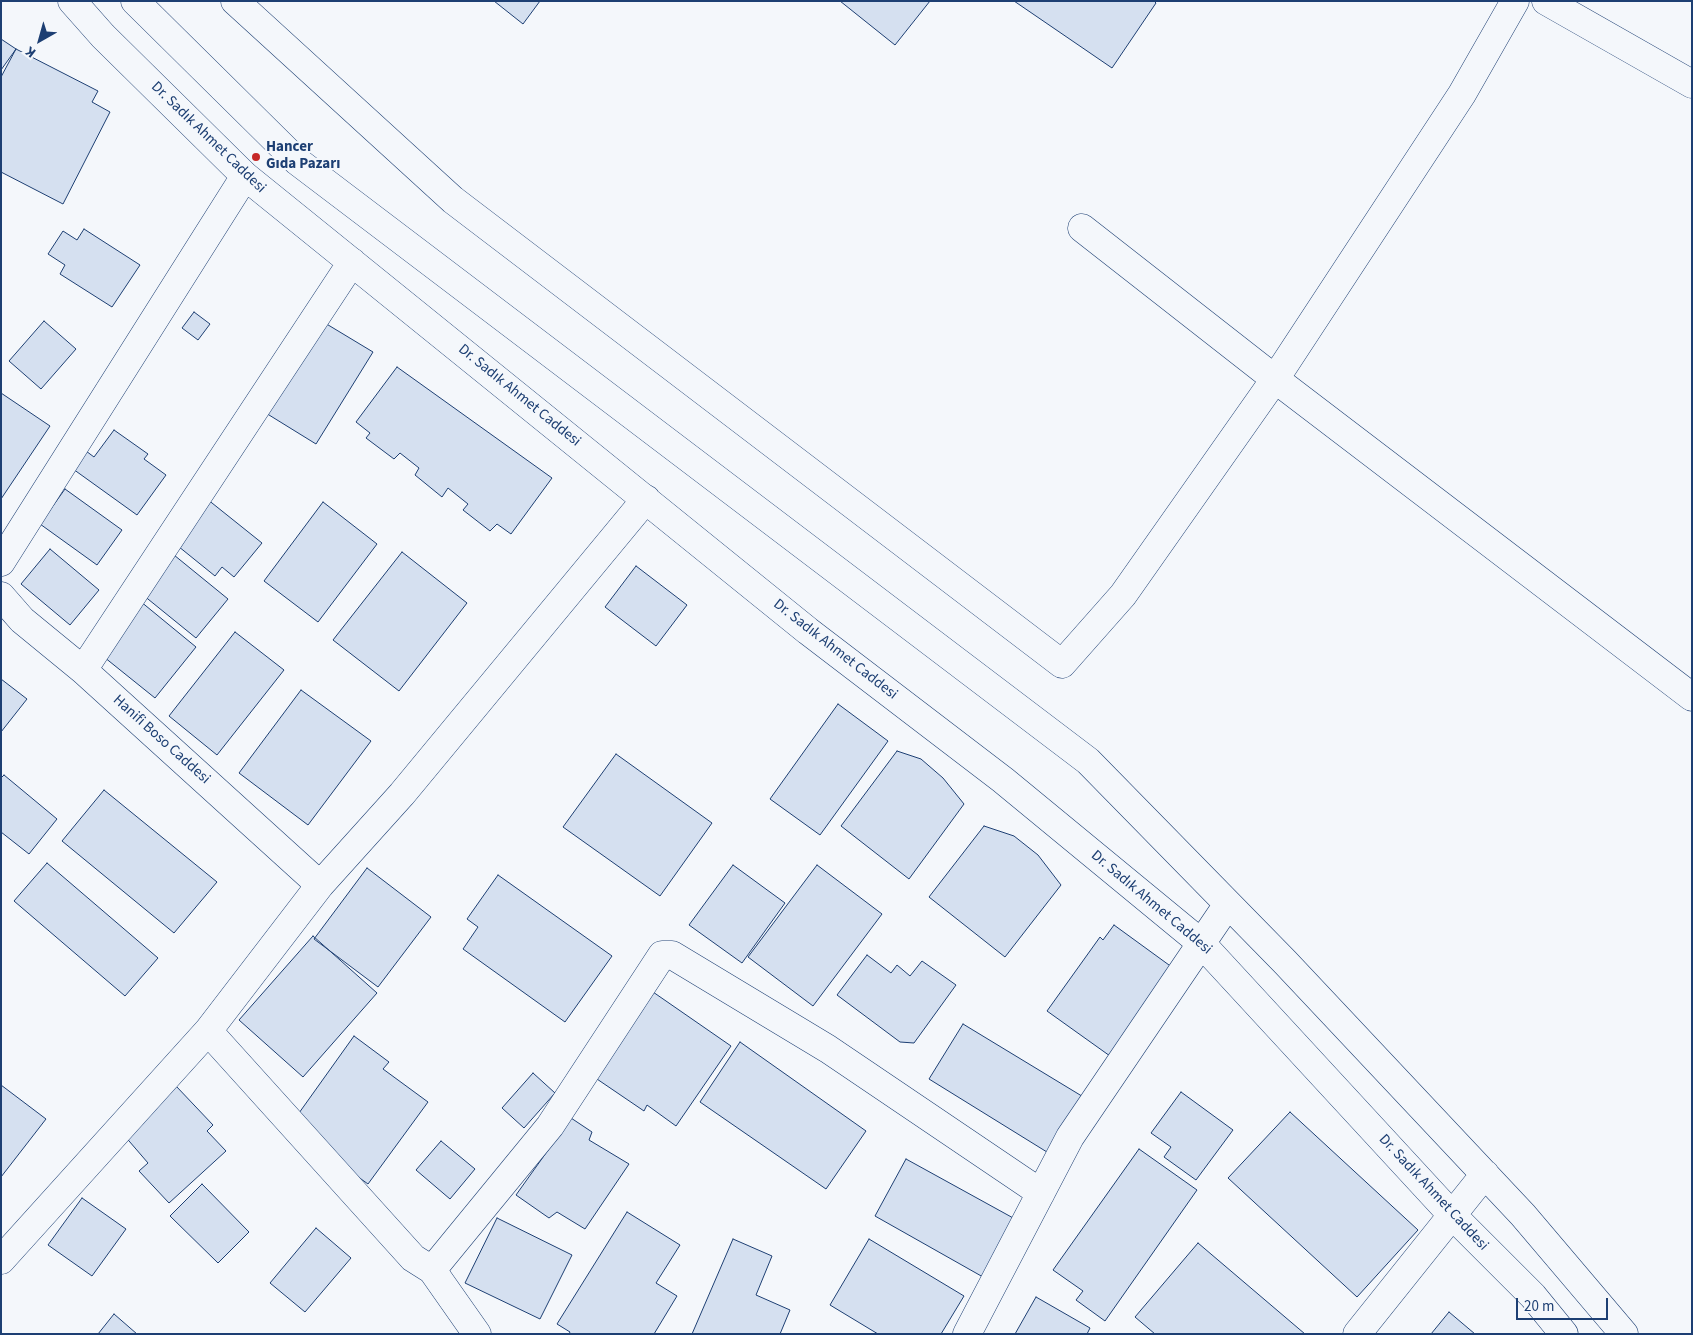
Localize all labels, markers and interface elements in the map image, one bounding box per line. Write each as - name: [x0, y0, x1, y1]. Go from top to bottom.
- north arrow: [15, 15, 65, 65]
- text: K: [21, 41, 40, 62]
- street label: Dr. Sadık Ahmet Caddesi: [147, 79, 269, 197]
- place label: Hancer Gıda Pazarı: [266, 139, 340, 174]
- marker: Hancer Gıda Pazarı: [250, 151, 262, 163]
- street label: Dr. Sadık Ahmet Caddesi: [454, 341, 584, 451]
- street label: Dr. Sadık Ahmet Caddesi: [769, 596, 901, 704]
- street label: Hanifi Boso Caddesi: [109, 692, 213, 788]
- street label: Dr. Sadık Ahmet Caddesi: [1087, 847, 1215, 959]
- street label: Dr. Sadık Ahmet Caddesi: [1374, 1131, 1492, 1255]
- scale bar: [1518, 1288, 1610, 1320]
- text: 20 m: [1524, 1296, 1554, 1317]

